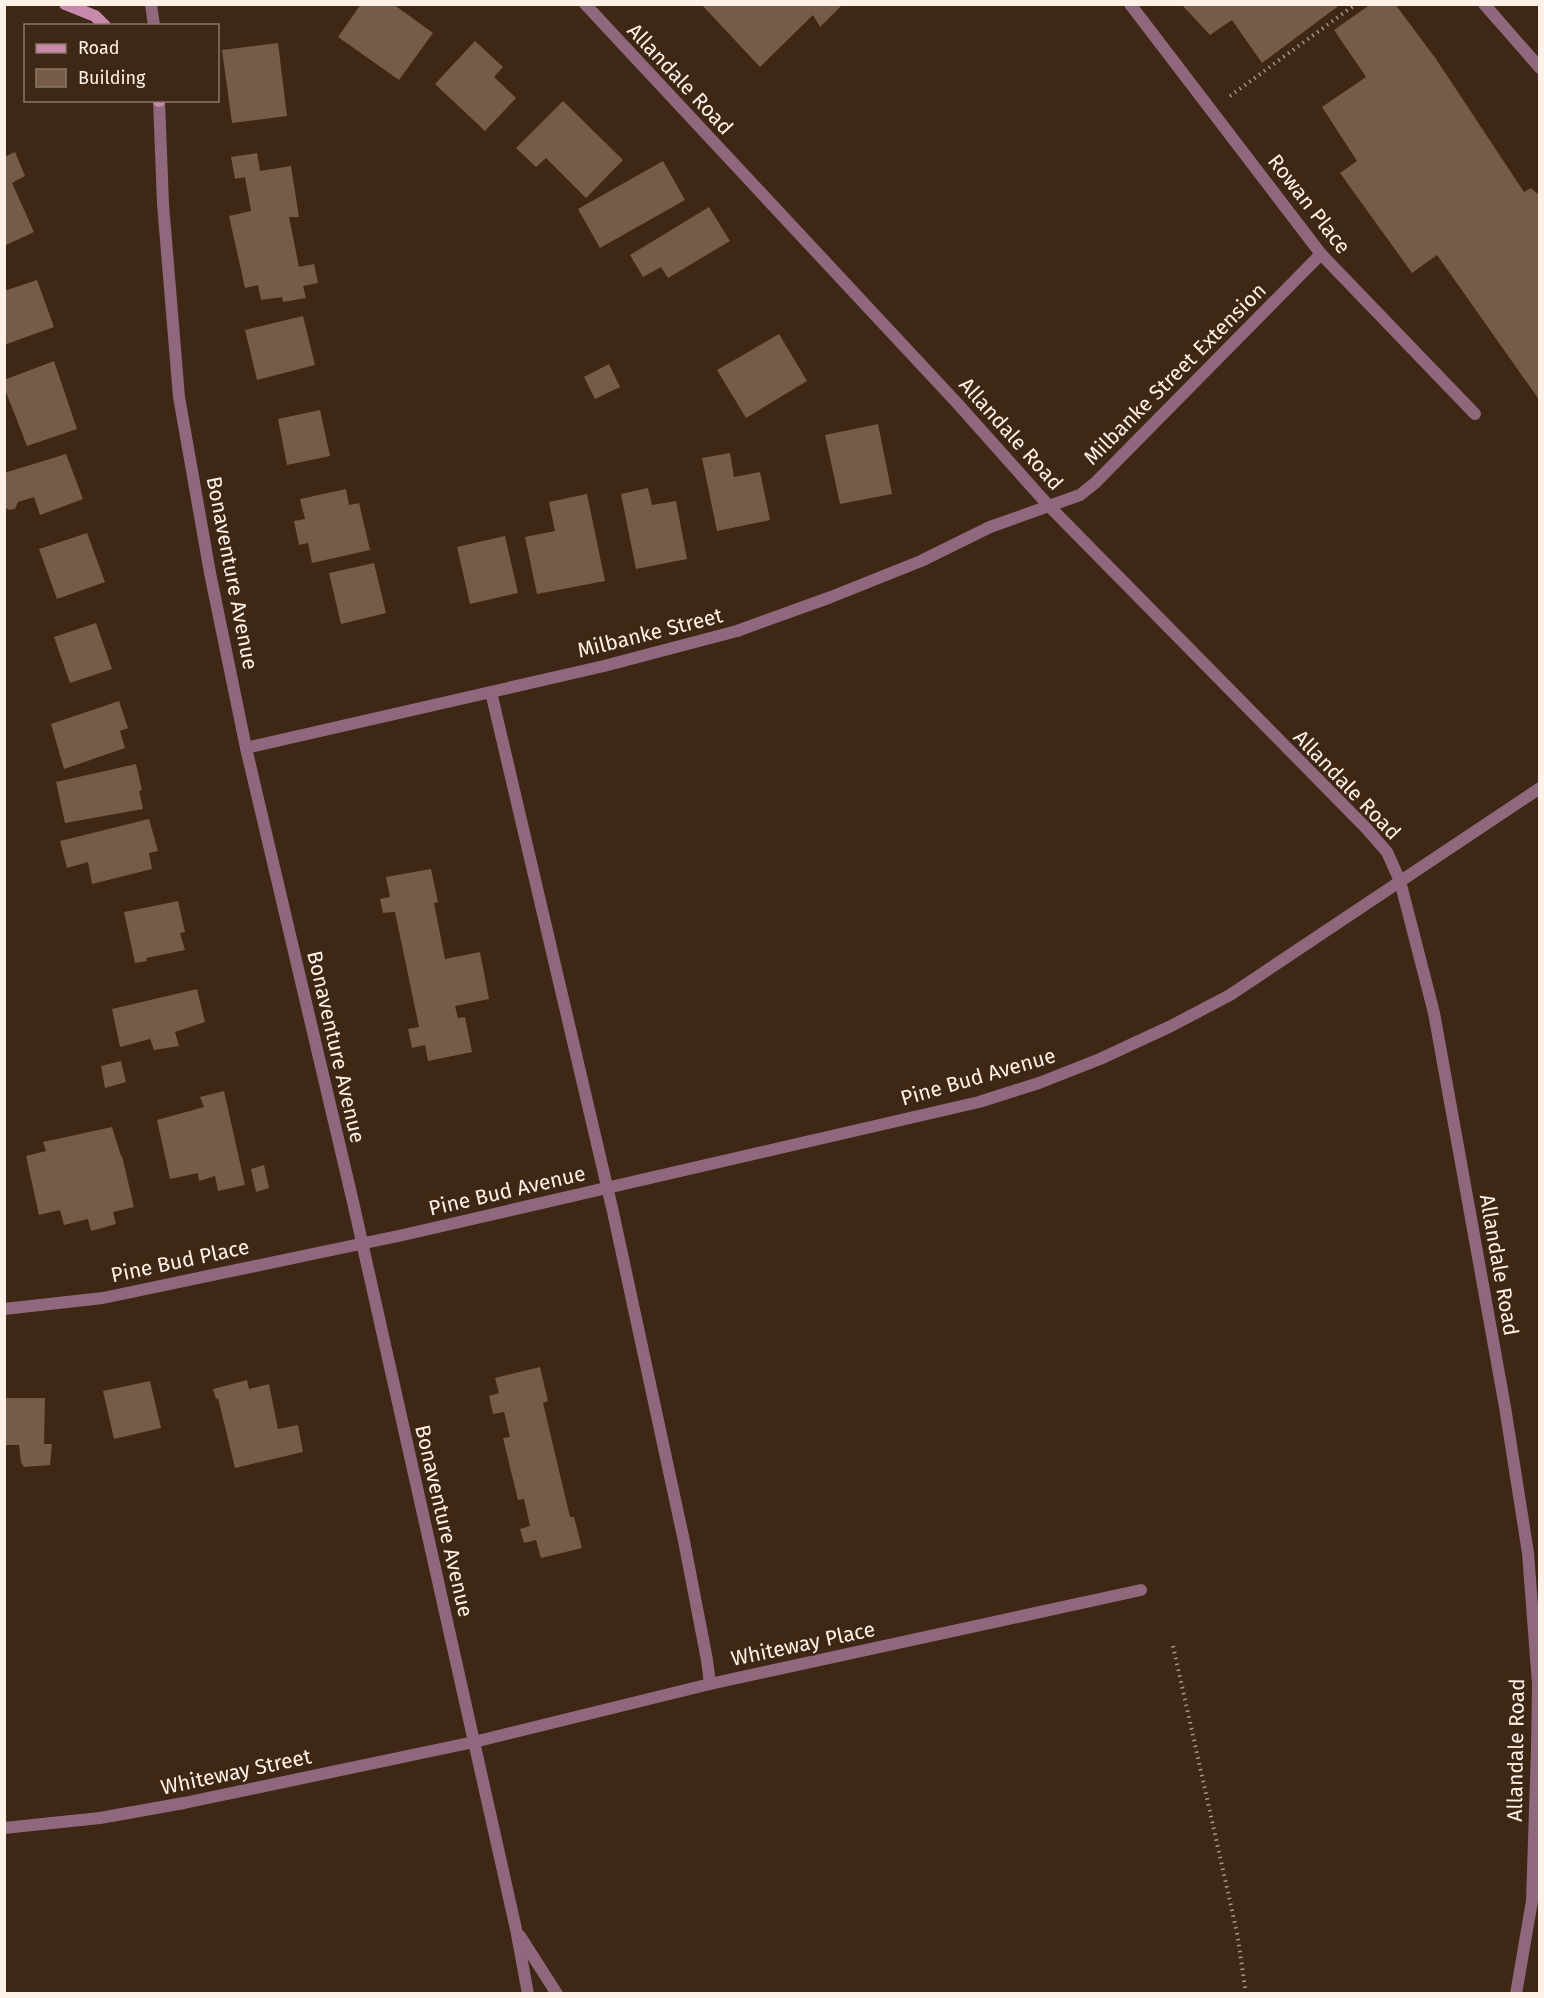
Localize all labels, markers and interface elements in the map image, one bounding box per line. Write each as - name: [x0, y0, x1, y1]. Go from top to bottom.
- street label: Allandale Road: [622, 18, 738, 140]
- legend: [24, 24, 219, 102]
- text: Road: [78, 37, 120, 59]
- text: Building: [78, 67, 146, 89]
- street label: Rowan Place: [1262, 149, 1356, 259]
- street label: Milbanke Street Extension: [1078, 277, 1272, 471]
- street label: Allandale Road: [953, 372, 1069, 496]
- street label: Bonaventure Avenue: [200, 474, 264, 672]
- street label: Milbanke Street: [575, 602, 726, 664]
- street label: Allandale Road: [1288, 724, 1406, 846]
- street label: Bonaventure Avenue: [301, 948, 371, 1146]
- street label: Pine Bud Avenue: [897, 1042, 1059, 1112]
- street label: Pine Bud Avenue: [426, 1160, 588, 1222]
- street label: Allandale Road: [1474, 1192, 1524, 1338]
- street label: Pine Bud Place: [108, 1234, 252, 1288]
- street label: Bonaventure Avenue: [409, 1422, 479, 1620]
- street label: Whiteway Place: [729, 1616, 877, 1672]
- street label: Allandale Road: [1502, 1678, 1530, 1822]
- street label: Whiteway Street: [158, 1743, 314, 1801]

